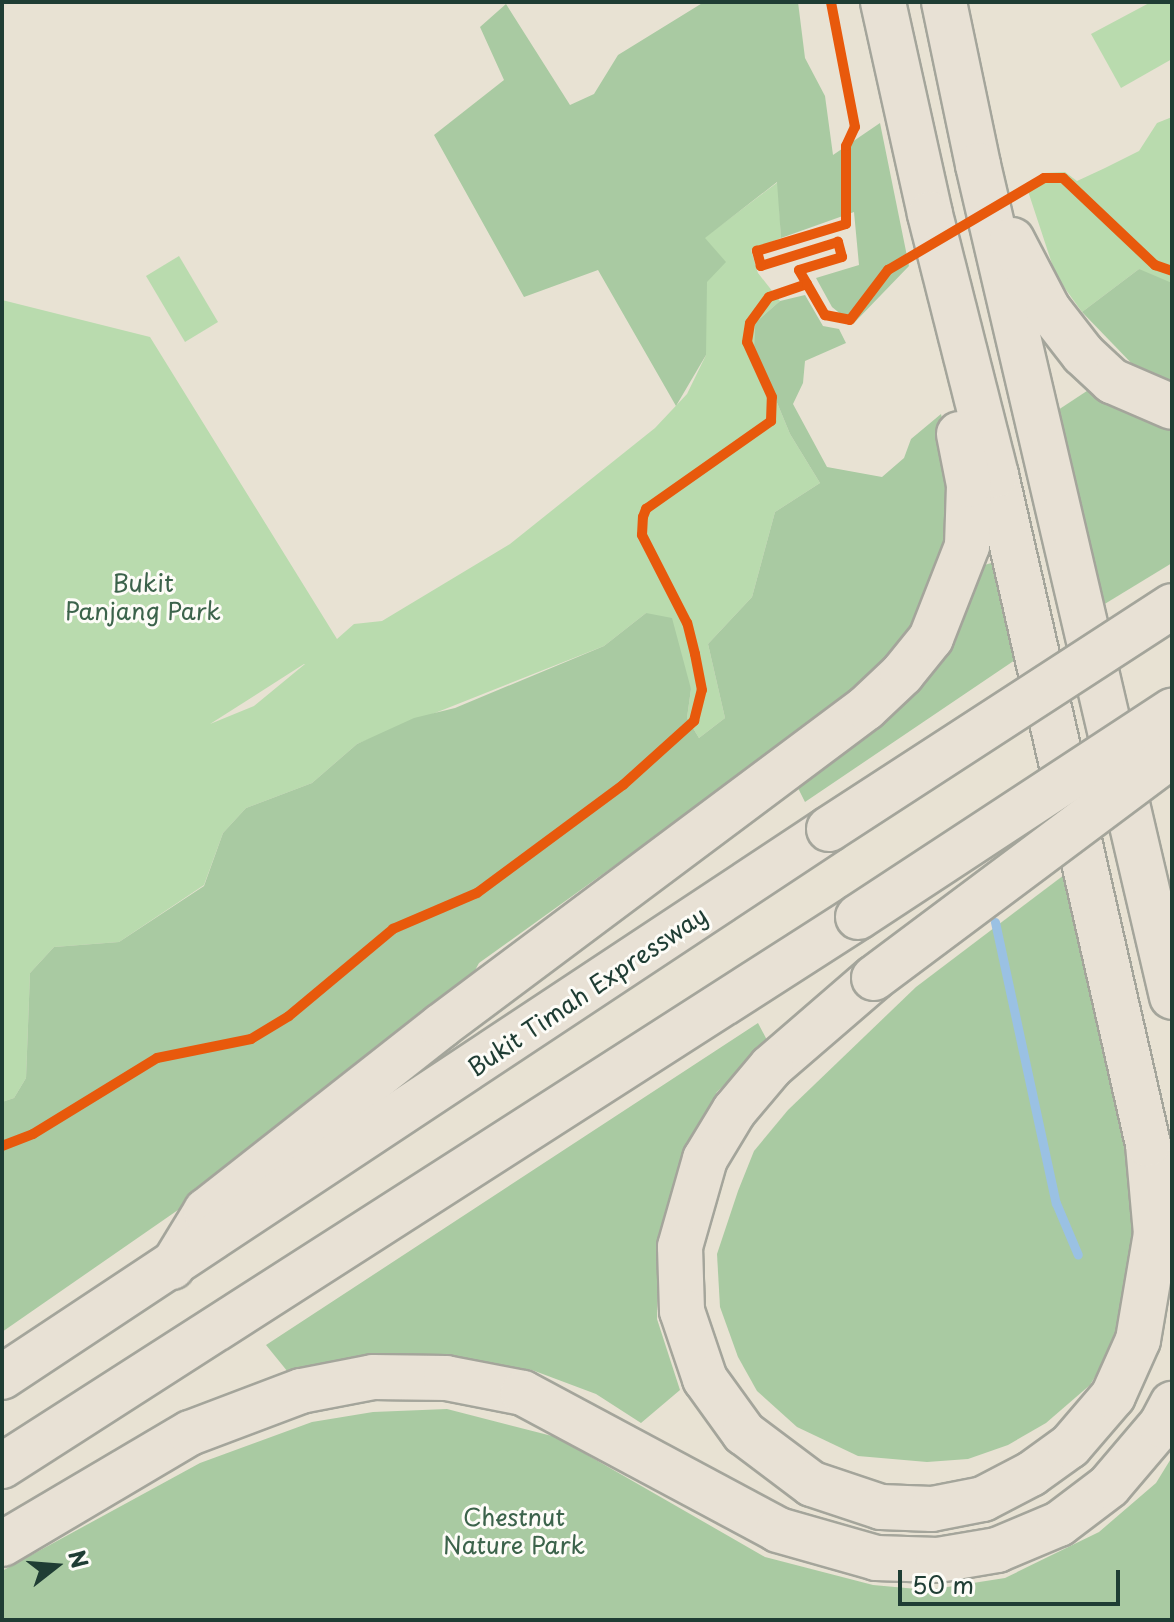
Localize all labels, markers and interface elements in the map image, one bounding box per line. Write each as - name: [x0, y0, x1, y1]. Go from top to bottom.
- park label: Bukit Panjang Park: [65, 569, 221, 625]
- street label: Bukit Timah Expressway: [461, 899, 713, 1083]
- park label: Chestnut Nature Park: [443, 1503, 585, 1559]
- north arrow: [16, 1526, 96, 1606]
- text: N: [61, 1546, 98, 1572]
- scale bar: [902, 1554, 1124, 1604]
- text: 50 m: [912, 1566, 974, 1602]

